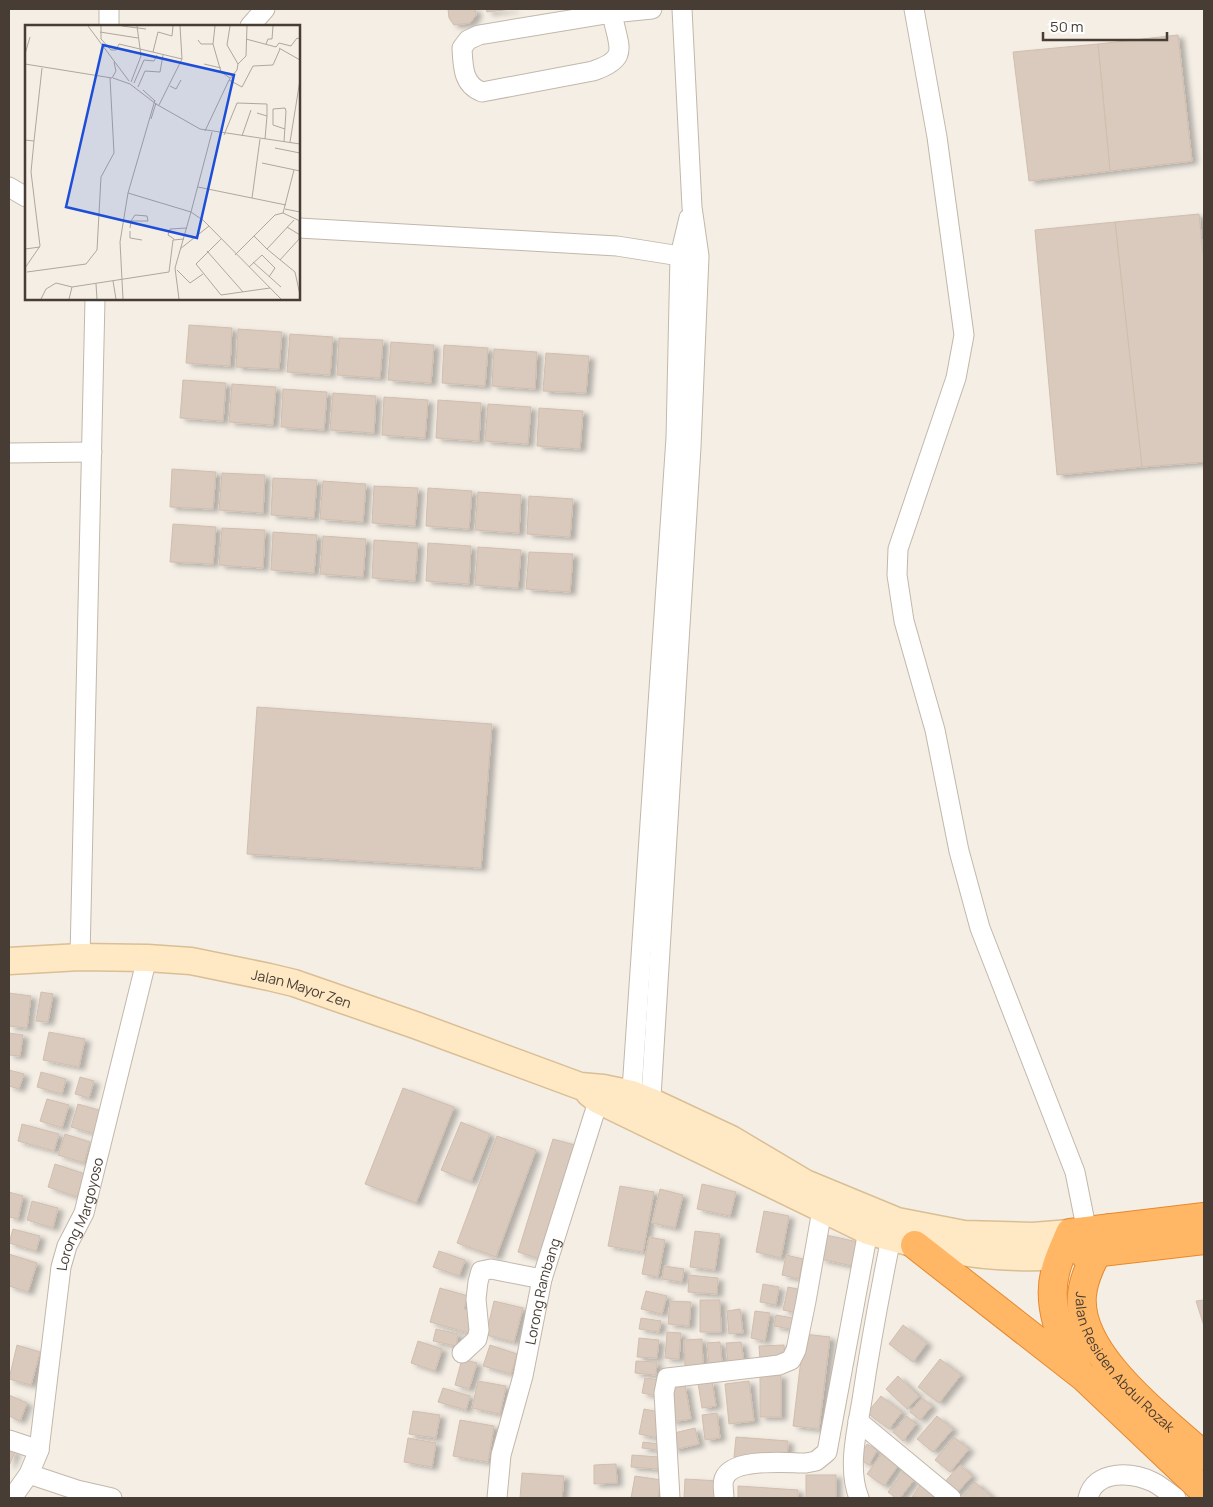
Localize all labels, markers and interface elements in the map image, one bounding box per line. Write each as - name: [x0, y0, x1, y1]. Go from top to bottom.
- scale bar: [1043, 10, 1167, 42]
- text: 50 m: [1050, 16, 1084, 37]
- inset map: [25, 25, 300, 300]
- street label: Jalan Mayor Zen: [250, 964, 354, 1012]
- street label: Lorong Margoyoso: [51, 1155, 107, 1272]
- street label: Lorong Rambang: [520, 1236, 564, 1346]
- street label: Jalan Residen Abdul Rozak: [1072, 1291, 1180, 1437]

